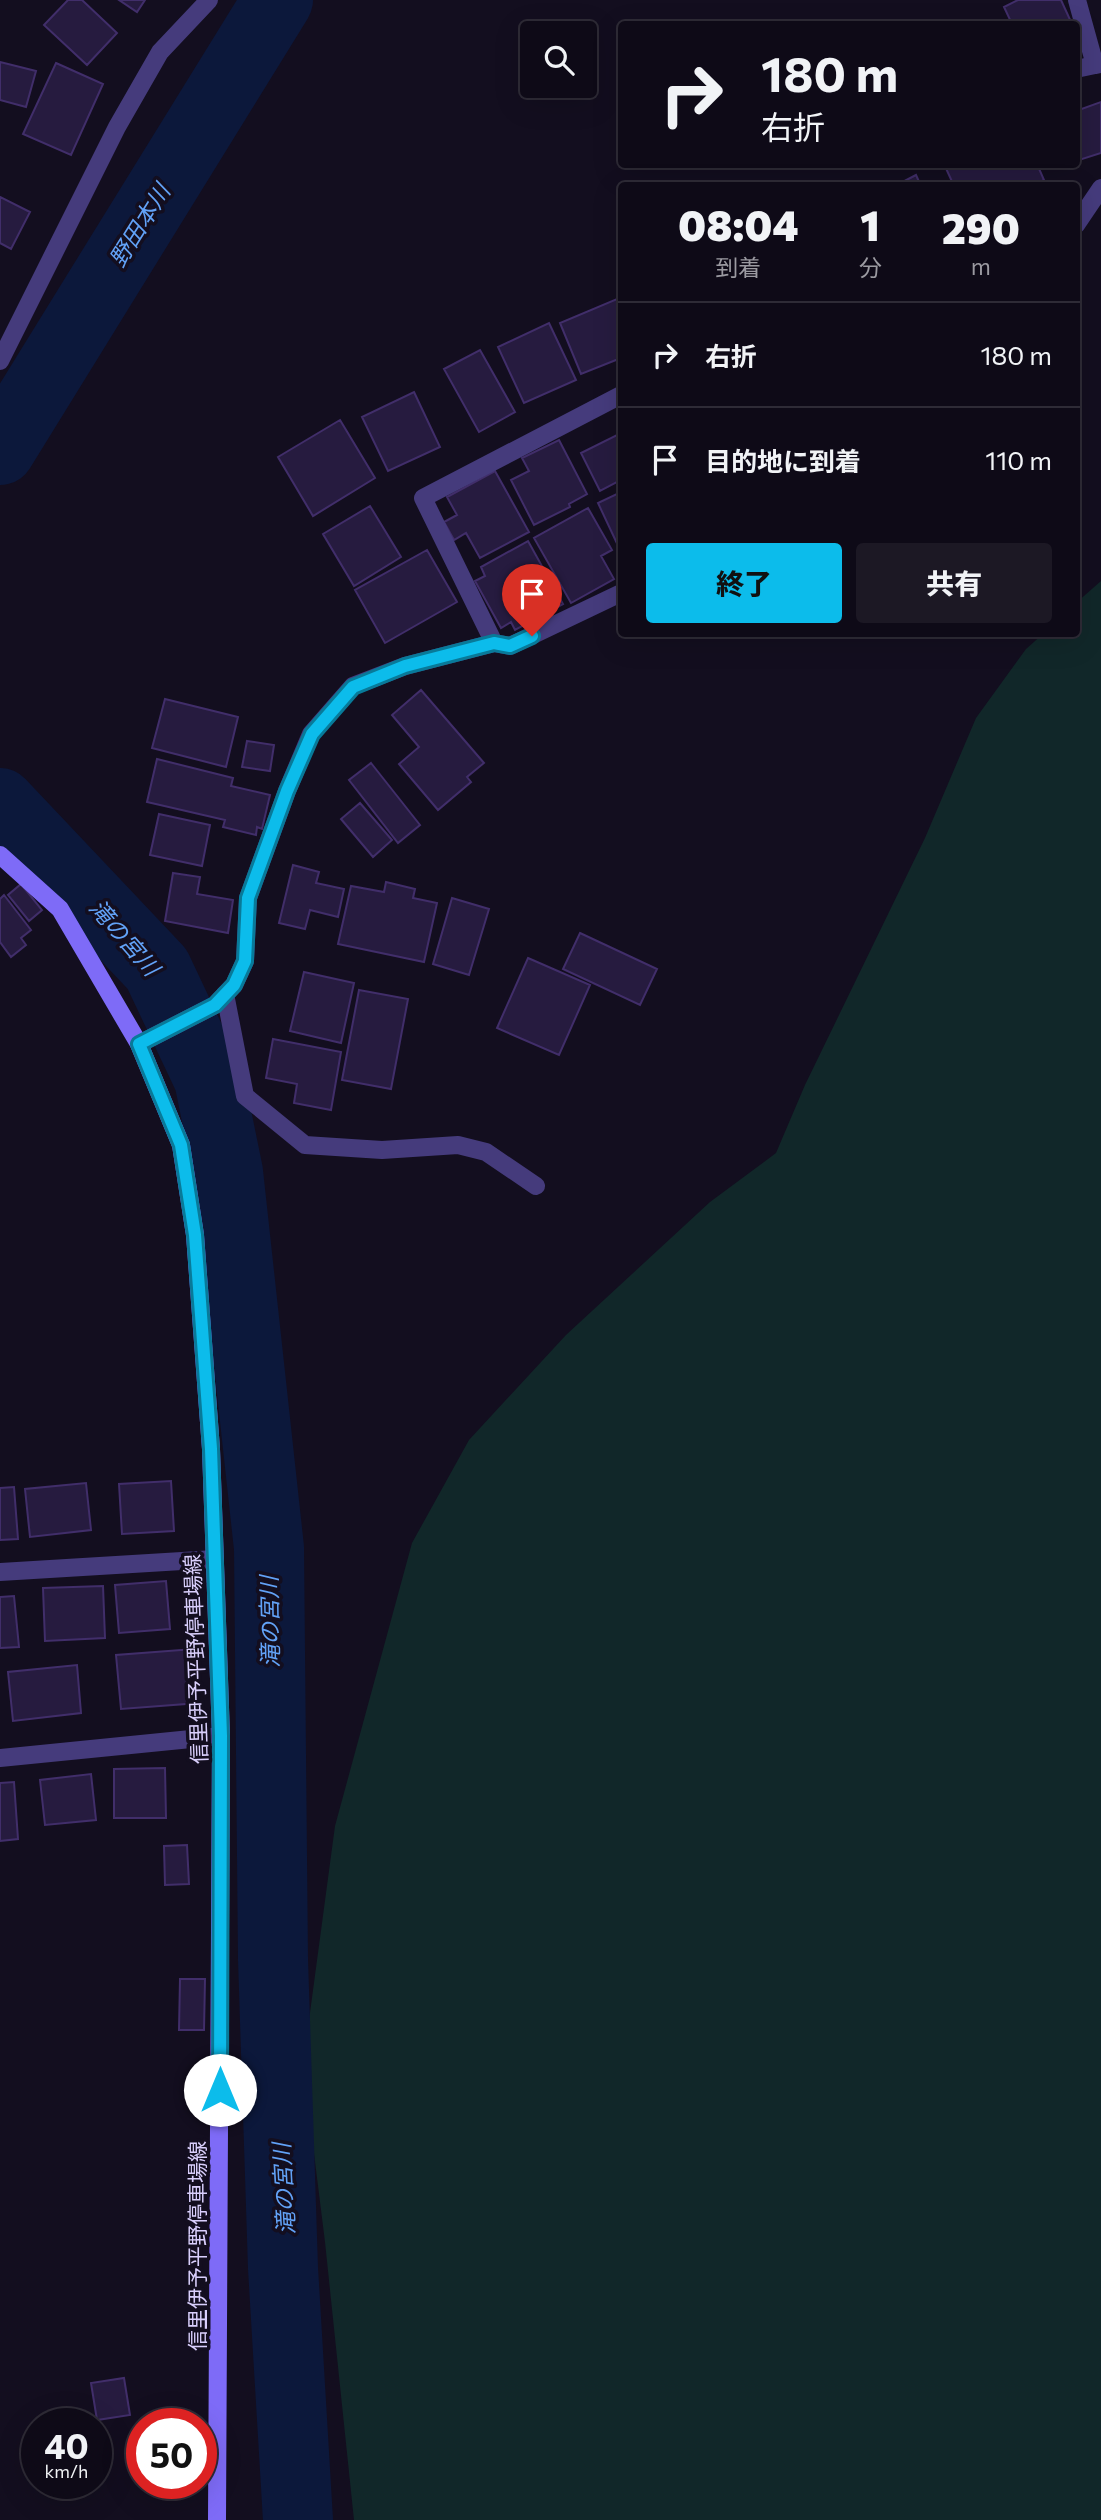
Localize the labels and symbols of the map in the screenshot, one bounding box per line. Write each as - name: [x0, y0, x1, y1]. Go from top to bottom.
- water label: 野田本川: [103, 176, 177, 271]
- pin: [502, 564, 562, 636]
- water label: 滝の宮川: [84, 893, 168, 983]
- street label: 信里伊予平野停車場線: [179, 1554, 211, 1764]
- water label: 滝の宮川: [254, 1573, 284, 1668]
- position arrow: [183, 2053, 257, 2127]
- water label: 滝の宮川: [266, 2139, 299, 2236]
- street label: 信里伊予平野停車場線: [184, 2141, 209, 2351]
- speed limit sign: 50: [126, 2408, 217, 2499]

